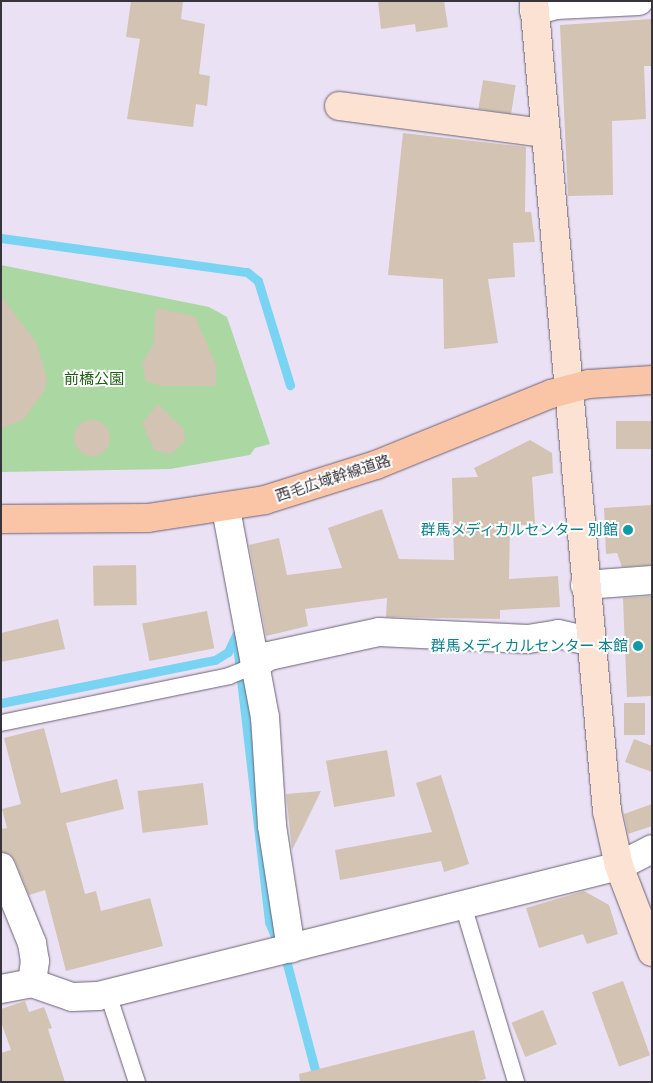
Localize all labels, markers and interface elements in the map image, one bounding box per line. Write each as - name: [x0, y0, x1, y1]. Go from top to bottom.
- park label: 前橋公園: [64, 370, 124, 388]
- street label: 西毛広域幹線道路: [273, 451, 393, 505]
- place label: 群馬メディカルセンター 別館: [420, 521, 618, 539]
- marker: 群馬メディカルセンター 別館: [622, 524, 634, 536]
- place label: 群馬メディカルセンター 本館: [430, 637, 628, 655]
- marker: 群馬メディカルセンター 本館: [632, 640, 644, 652]

